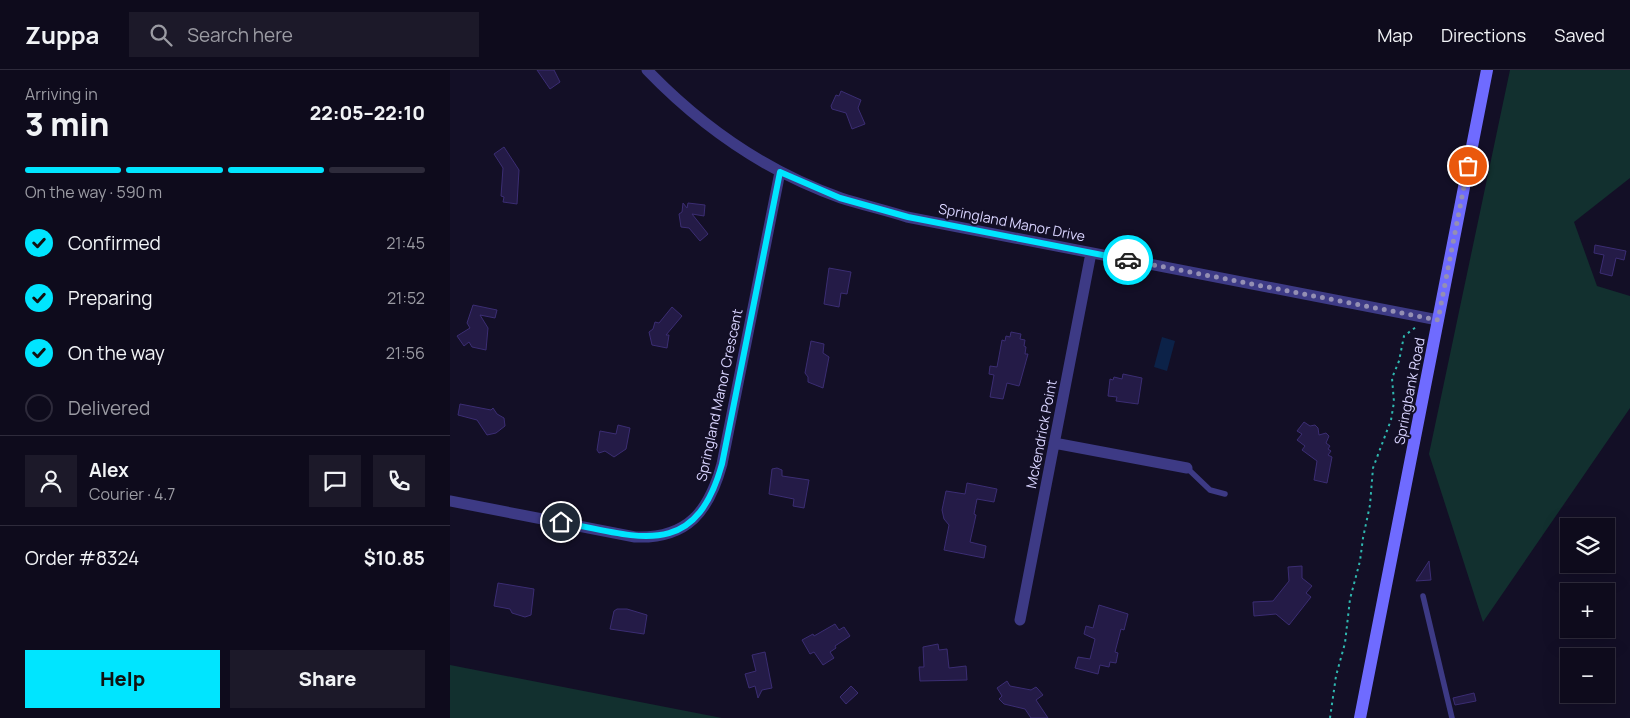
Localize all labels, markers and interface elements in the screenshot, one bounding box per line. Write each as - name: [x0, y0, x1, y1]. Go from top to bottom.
- search box: [129, 12, 479, 57]
- text: Zuppa: [25, 18, 99, 51]
- icon: search: [147, 21, 175, 49]
- text: Search here: [187, 22, 293, 48]
- text: Map: [1377, 23, 1413, 47]
- text: Directions: [1441, 23, 1526, 47]
- text: Saved: [1554, 23, 1605, 47]
- text: Arriving in: [25, 83, 98, 105]
- text: 22:05–22:10: [310, 100, 425, 126]
- text: 3 min: [25, 102, 109, 146]
- pin: [1447, 145, 1489, 187]
- icon: bag: [1454, 152, 1482, 180]
- text: On the way · 590 m: [25, 181, 162, 203]
- street label: Springland Manor Drive: [937, 198, 1087, 246]
- icon: check: [25, 229, 53, 257]
- text: Confirmed: [68, 230, 161, 256]
- text: 21:45: [386, 232, 425, 254]
- courier: [1103, 235, 1153, 285]
- icon: car: [1114, 246, 1142, 274]
- icon: check: [25, 284, 53, 312]
- text: Preparing: [68, 285, 153, 311]
- text: 21:52: [387, 287, 425, 309]
- street label: Springland Manor Crescent: [691, 307, 747, 483]
- street label: Springbank Road: [1389, 336, 1429, 446]
- icon: check: [25, 339, 53, 367]
- text: On the way: [68, 340, 165, 366]
- text: 21:56: [386, 342, 425, 364]
- street label: Mckendrick Point: [1021, 378, 1061, 490]
- text: Delivered: [68, 395, 150, 421]
- button: person: [25, 455, 77, 507]
- button: chat: [309, 455, 361, 507]
- button: phone: [373, 455, 425, 507]
- text: Alex: [89, 457, 129, 483]
- text: Courier · 4.7: [89, 483, 175, 505]
- pin: [540, 501, 582, 543]
- icon: home: [547, 508, 575, 536]
- map controls: [1560, 518, 1615, 703]
- button: layers: [1560, 518, 1615, 573]
- text: Order #8324: [25, 545, 139, 571]
- text: $10.85: [364, 545, 425, 571]
- button: +: [1560, 583, 1615, 638]
- button: −: [1560, 648, 1615, 703]
- button: Help: [25, 650, 220, 708]
- button: Share: [230, 650, 425, 708]

